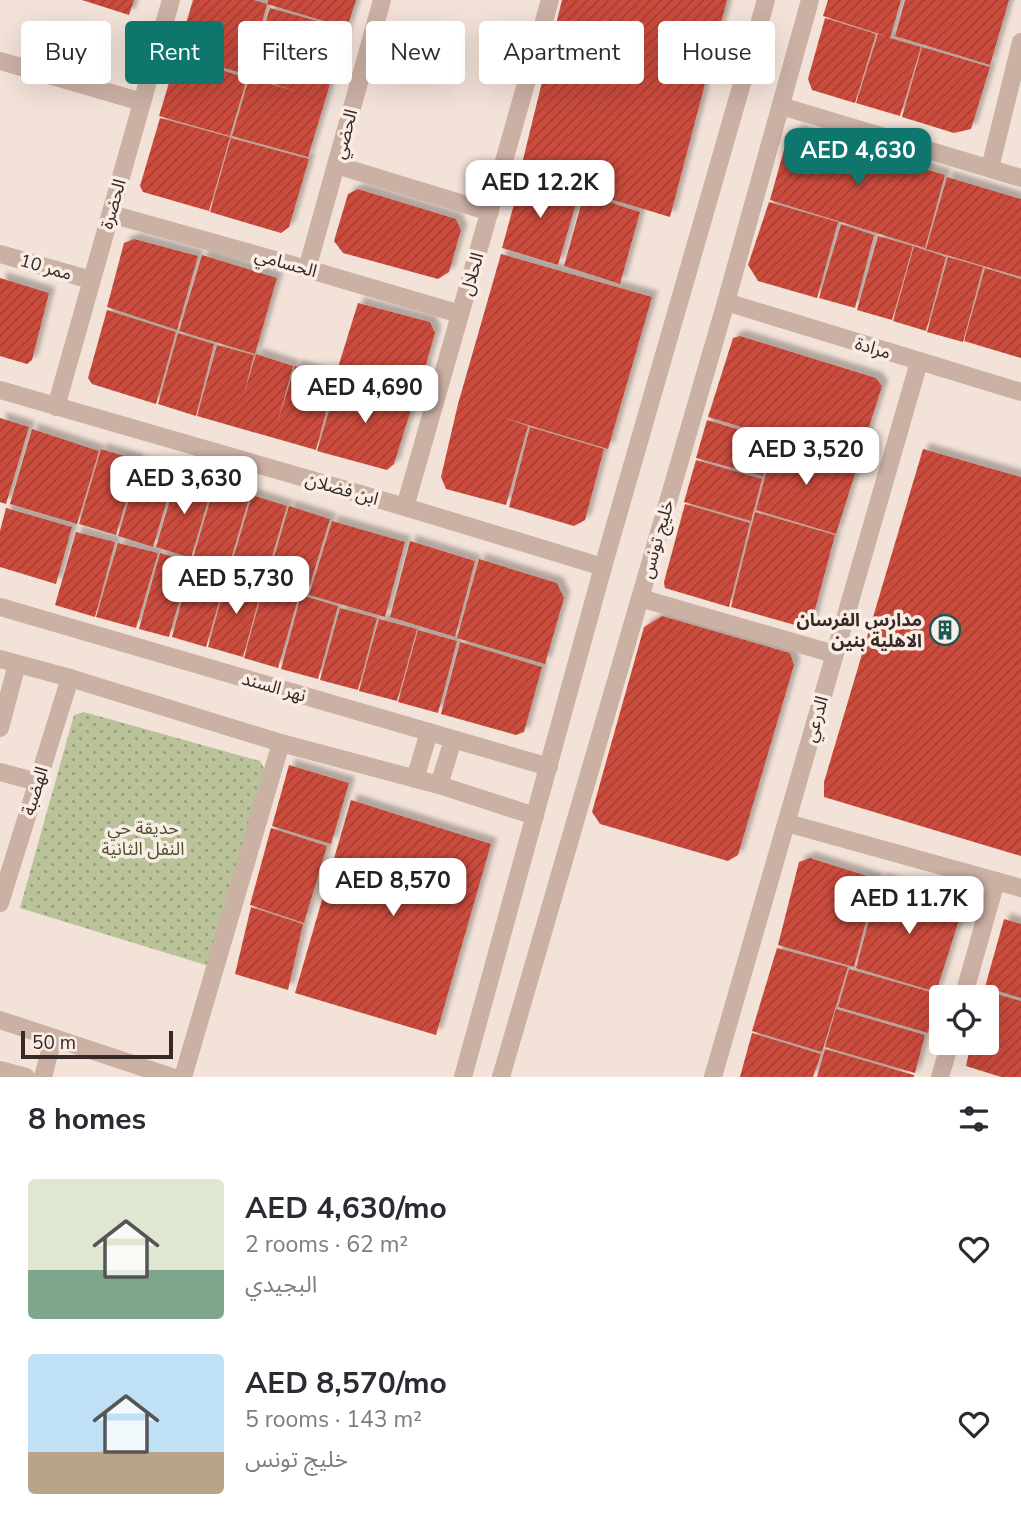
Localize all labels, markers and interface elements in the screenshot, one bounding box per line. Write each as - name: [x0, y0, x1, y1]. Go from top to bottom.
- chip: Buy: [21, 21, 111, 84]
- chip: Rent: [125, 21, 224, 84]
- chip: Filters: [238, 21, 352, 84]
- chip: New: [366, 21, 465, 84]
- chip: Apartment: [479, 21, 644, 84]
- chip: House: [658, 21, 775, 84]
- street label: الحضي: [327, 106, 364, 162]
- pin: AED 4,630: [778, 128, 938, 188]
- text: AED 4,630: [800, 135, 916, 166]
- pin: AED 12.2K: [460, 160, 620, 220]
- text: AED 12.2K: [482, 167, 598, 198]
- street label: الحضرة: [94, 176, 132, 232]
- street label: الحسامي: [252, 243, 320, 284]
- street label: ممر 10: [17, 248, 75, 286]
- street label: الحلال: [454, 250, 490, 298]
- street label: مرادة: [852, 331, 894, 365]
- pin: AED 4,690: [285, 366, 445, 425]
- text: AED 4,690: [307, 372, 423, 403]
- pin: AED 3,520: [726, 428, 886, 487]
- text: AED 3,520: [748, 434, 864, 465]
- pin: AED 3,630: [104, 456, 264, 516]
- text: AED 3,630: [126, 463, 242, 494]
- street label: ابن فضلان: [303, 467, 381, 511]
- street label: خليج تونس: [634, 497, 681, 581]
- pin: AED 5,730: [156, 556, 316, 616]
- text: AED 5,730: [178, 563, 294, 594]
- place label: مدارس الفرسان الاهلية بنين: [796, 608, 922, 653]
- building icon: مدارس الفرسان الاهلية بنين: [928, 613, 962, 647]
- street label: نهر السند: [239, 666, 309, 708]
- street label: الدرعي: [798, 693, 835, 745]
- street label: الهضبة: [16, 764, 54, 818]
- park label: حديقة حي النفل الثانية: [101, 816, 185, 861]
- pin: AED 8,570: [313, 858, 473, 918]
- text: AED 8,570: [335, 865, 451, 896]
- pin: AED 11.7K: [829, 876, 989, 936]
- text: AED 11.7K: [851, 883, 967, 914]
- map controls: [929, 985, 999, 1055]
- button: locate: [929, 985, 999, 1055]
- scale bar: [21, 1028, 173, 1060]
- text: 50 m: [32, 1030, 76, 1056]
- text: 8 homes: [28, 1099, 146, 1140]
- icon: filters: [955, 1100, 993, 1138]
- text: AED 4,630/mo: [245, 1188, 447, 1229]
- icon: home: [84, 1207, 168, 1291]
- text: 2 rooms · 62 m²: [245, 1229, 408, 1260]
- icon: heart: [955, 1230, 993, 1268]
- text: البجيدي: [245, 1269, 317, 1300]
- text: AED 8,570/mo: [245, 1363, 447, 1404]
- icon: home: [84, 1382, 168, 1466]
- text: 5 rooms · 143 m²: [245, 1404, 422, 1435]
- icon: heart: [955, 1405, 993, 1443]
- text: خليج تونس: [245, 1444, 348, 1475]

